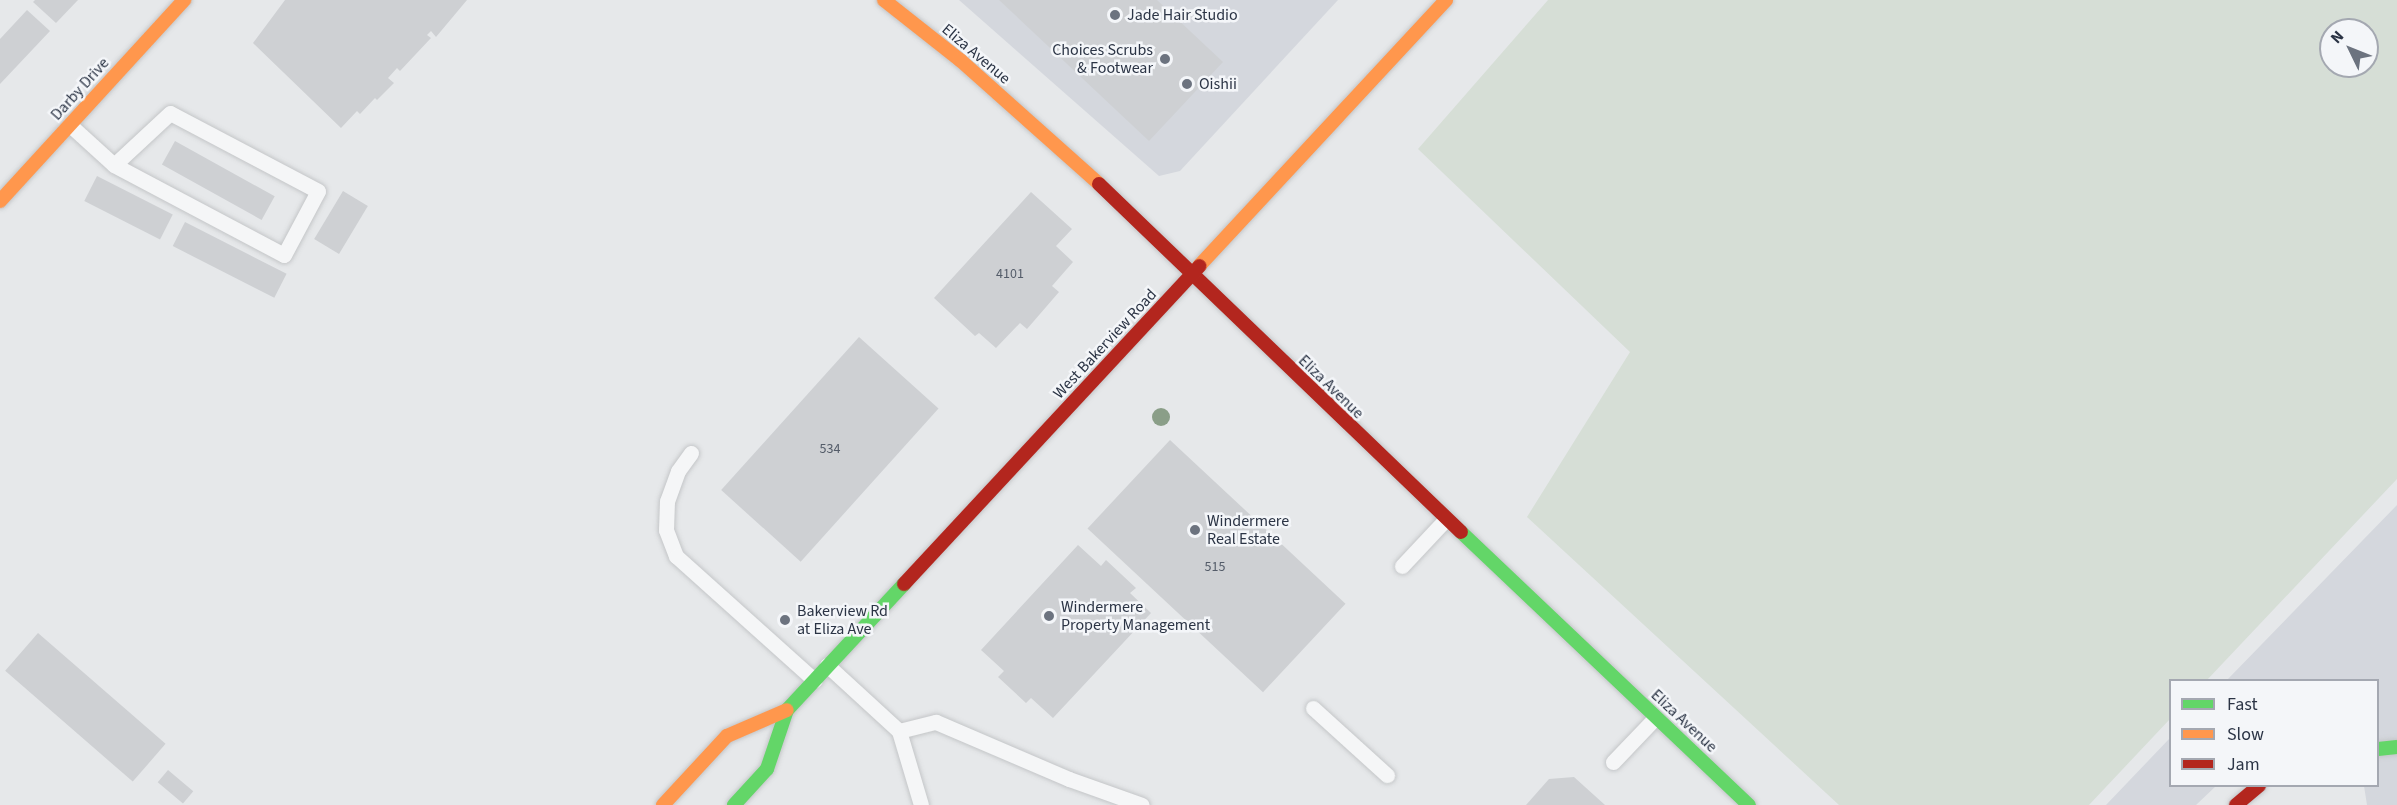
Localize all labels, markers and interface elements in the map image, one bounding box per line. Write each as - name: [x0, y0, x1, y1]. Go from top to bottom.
- place label: Jade Hair Studio: [1127, 5, 1238, 25]
- marker: Jade Hair Studio: [1108, 8, 1122, 22]
- north arrow: [2319, 18, 2379, 78]
- street label: Eliza Avenue: [938, 20, 1014, 88]
- text: N: [2326, 26, 2349, 48]
- place label: Choices Scrubs & Footwear: [1052, 40, 1153, 78]
- marker: Choices Scrubs & Footwear: [1158, 52, 1172, 66]
- street label: Darby Drive: [47, 54, 113, 124]
- place label: Oishii: [1199, 74, 1237, 94]
- marker: Oishii: [1180, 77, 1194, 91]
- house number: 4101: [996, 266, 1024, 282]
- street label: West Bakerview Road: [1049, 285, 1161, 403]
- street label: Eliza Avenue: [1294, 351, 1368, 423]
- house number: 534: [820, 441, 840, 457]
- place label: Windermere Real Estate: [1207, 511, 1289, 549]
- marker: Windermere Real Estate: [1188, 523, 1202, 537]
- house number: 515: [1205, 559, 1225, 575]
- place label: Windermere Property Management: [1061, 597, 1210, 635]
- place label: Bakerview Rd at Eliza Ave: [797, 601, 888, 639]
- marker: Windermere Property Management: [1042, 609, 1056, 623]
- marker: Bakerview Rd at Eliza Ave: [778, 613, 792, 627]
- legend: [2169, 679, 2379, 787]
- street label: Eliza Avenue: [1647, 686, 1721, 756]
- text: Fast: [2227, 692, 2258, 717]
- text: Slow: [2227, 722, 2264, 747]
- text: Jam: [2227, 752, 2260, 777]

